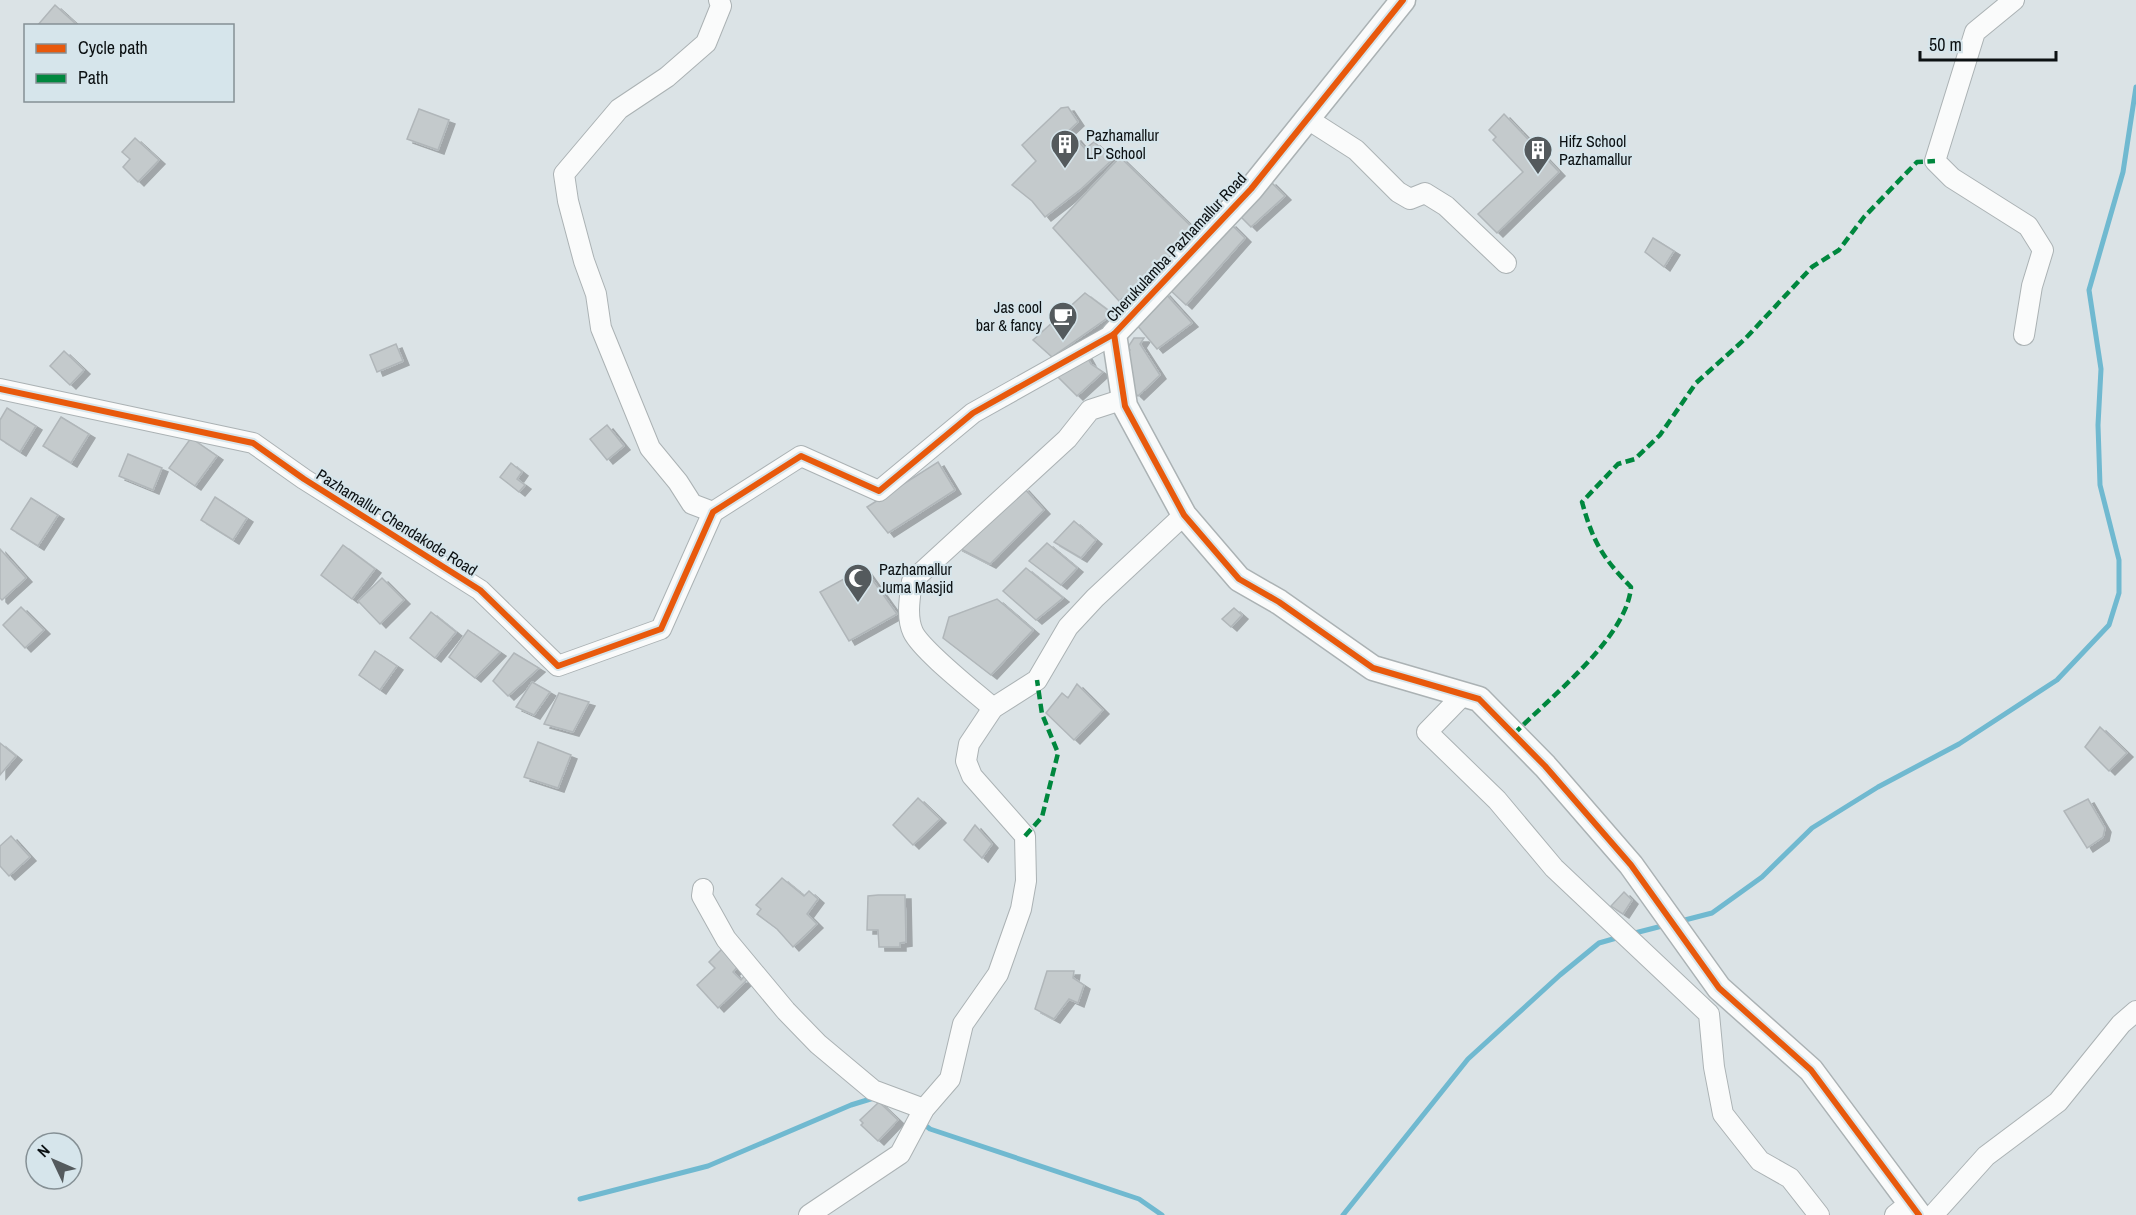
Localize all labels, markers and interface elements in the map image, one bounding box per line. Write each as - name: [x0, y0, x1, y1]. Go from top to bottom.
- legend: [24, 24, 234, 102]
- scale bar: [1920, 24, 2056, 62]
- text: 50 m: [1929, 32, 1962, 57]
- text: Cycle path: [78, 35, 148, 60]
- text: Path: [78, 65, 108, 90]
- place label: Pazhamallur LP School: [1086, 124, 1160, 164]
- building icon: Pazhamallur LP School: [1049, 128, 1081, 170]
- place label: Hifz School Pazhamallur: [1559, 130, 1633, 170]
- building icon: Hifz School Pazhamallur: [1522, 134, 1554, 176]
- street label: Cherukulamba Pazhamallur Road: [1101, 167, 1251, 327]
- place label: Jas cool bar & fancy: [976, 296, 1042, 336]
- cafe icon: Jas cool bar & fancy: [1047, 300, 1079, 342]
- street label: Pazhamallur Chendakode Road: [312, 463, 482, 581]
- place label: Pazhamallur Juma Masjid: [879, 558, 953, 598]
- mosque icon: Pazhamallur Juma Masjid: [842, 562, 874, 604]
- north arrow: [24, 1131, 84, 1191]
- text: N: [32, 1140, 54, 1162]

